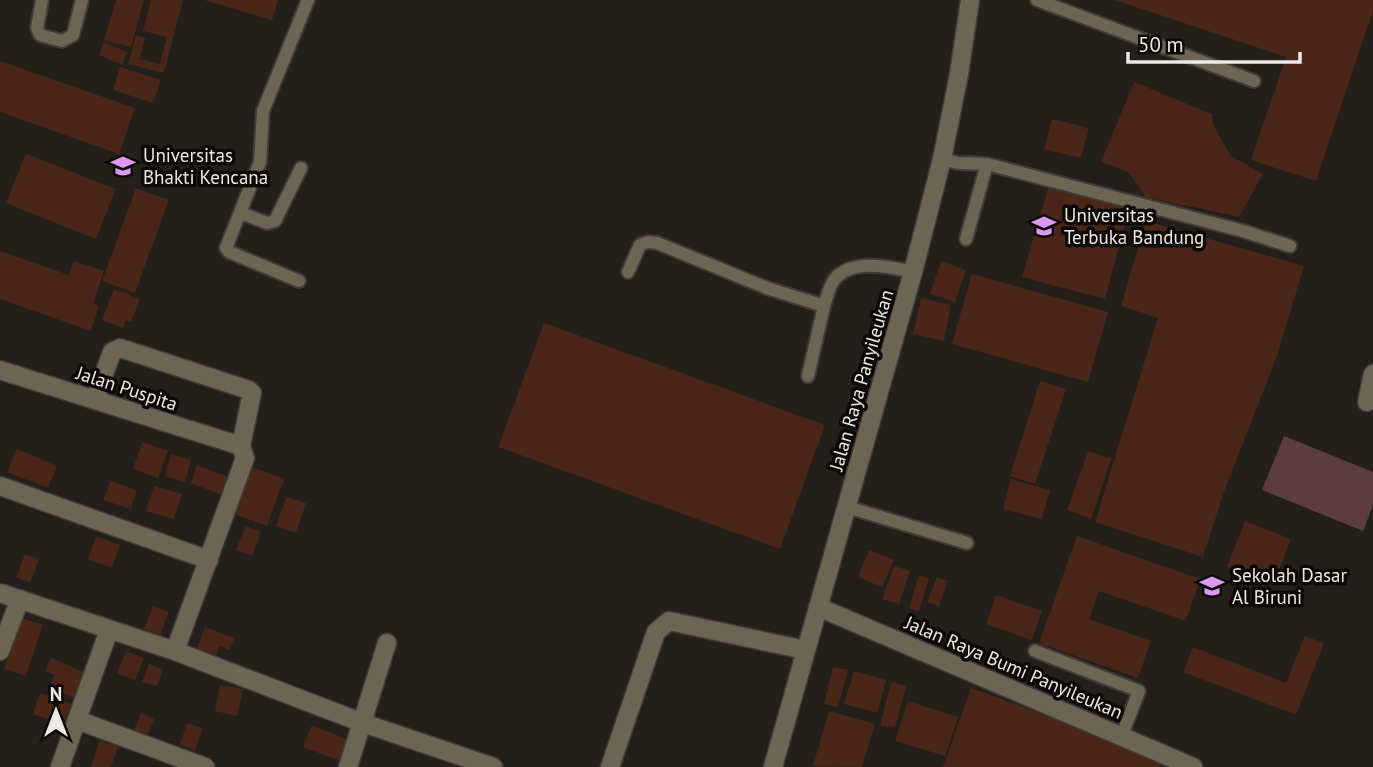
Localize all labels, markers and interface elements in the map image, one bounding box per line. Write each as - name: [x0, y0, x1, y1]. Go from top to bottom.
- scale bar: [1128, 21, 1300, 65]
- text: 50 m: [1138, 31, 1184, 58]
- place label: Universitas Bhakti Kencana: [143, 143, 268, 189]
- school or university icon: Universitas Bhakti Kencana: [109, 152, 137, 180]
- place label: Universitas Terbuka Bandung: [1064, 203, 1204, 249]
- school or university icon: Universitas Terbuka Bandung: [1030, 212, 1058, 240]
- street label: Jalan Raya Panyileukan: [823, 287, 898, 474]
- street label: Jalan Puspita: [72, 360, 181, 416]
- place label: Sekolah Dasar Al Biruni: [1232, 563, 1348, 609]
- school or university icon: Sekolah Dasar Al Biruni: [1198, 572, 1226, 600]
- street label: Jalan Raya Bumi Panyileukan: [901, 610, 1127, 724]
- north arrow: [21, 676, 91, 746]
- text: N: [50, 682, 62, 706]

